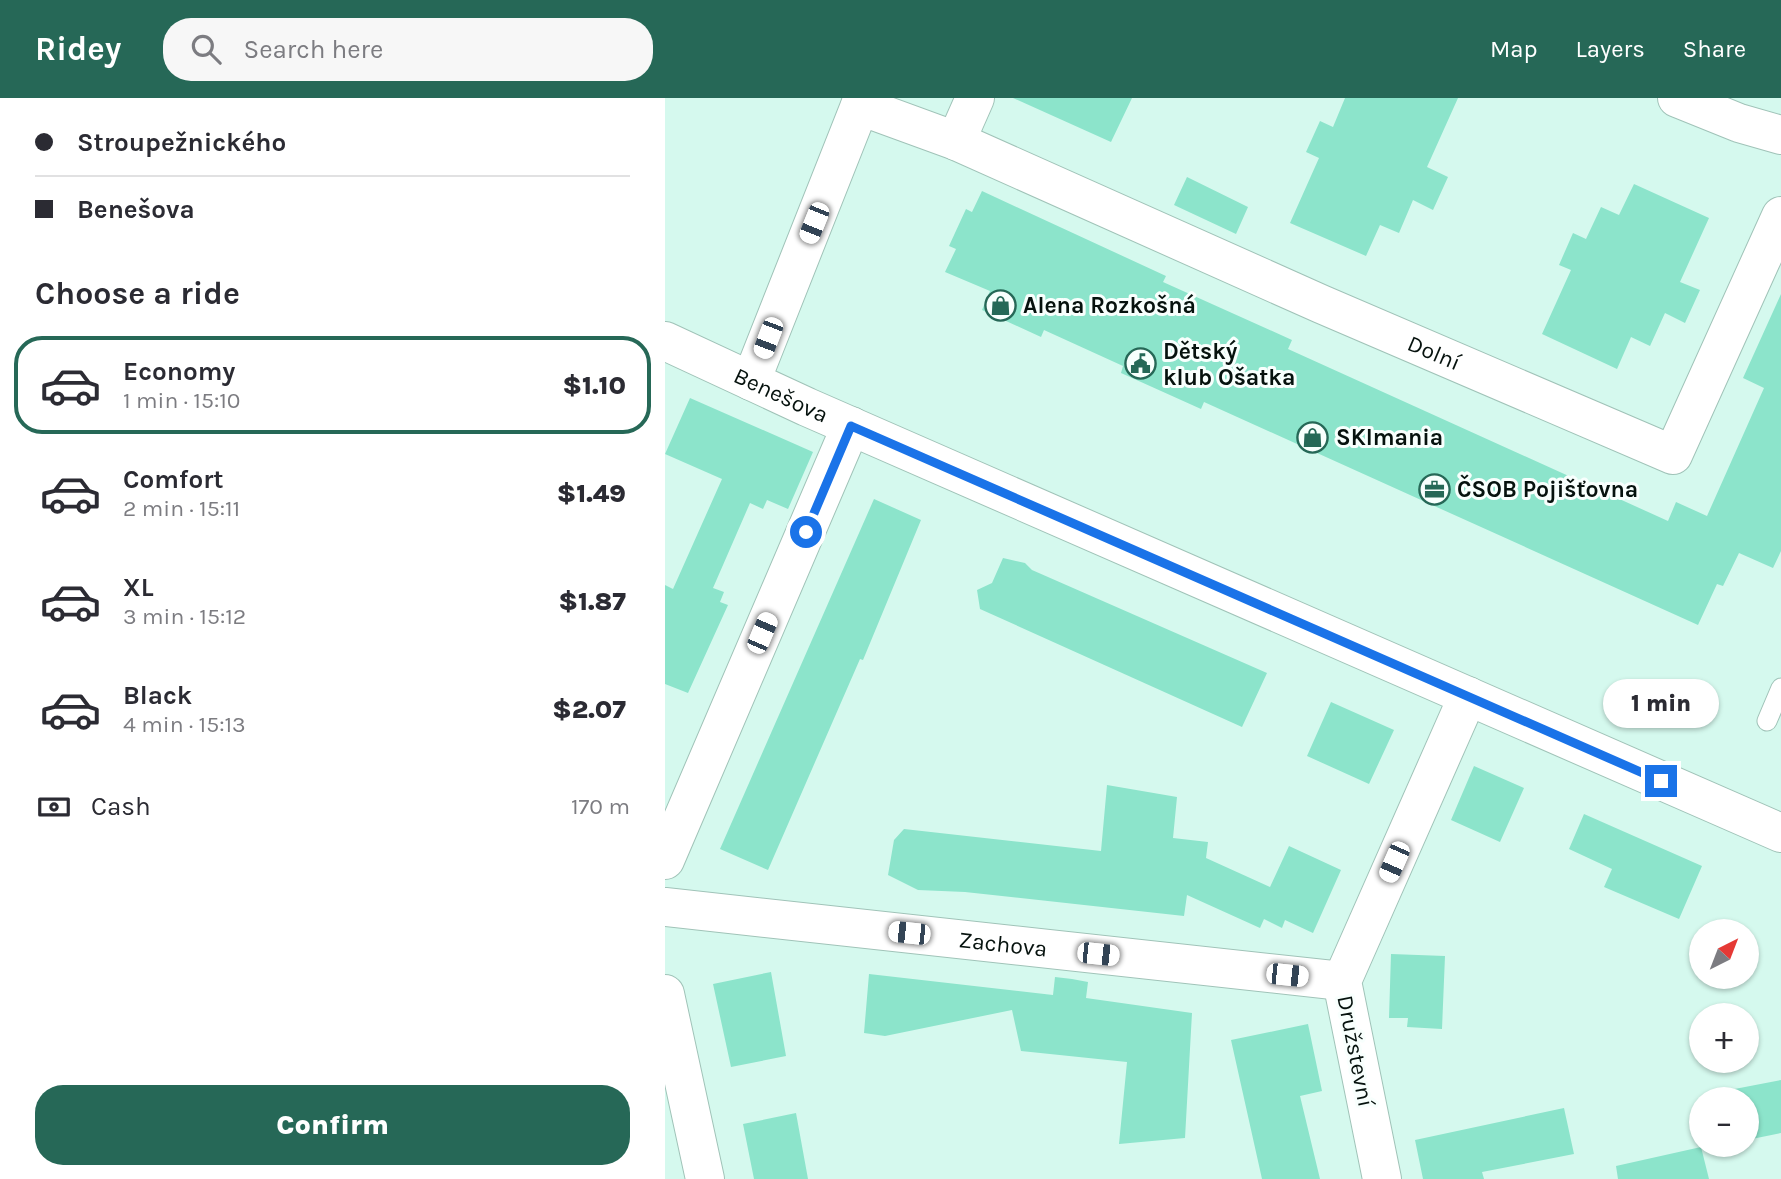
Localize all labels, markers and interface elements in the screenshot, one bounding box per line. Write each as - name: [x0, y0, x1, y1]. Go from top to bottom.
- search box: [163, 18, 653, 81]
- text: Ridey: [35, 30, 121, 68]
- icon: search: [187, 30, 225, 68]
- text: Search here: [243, 34, 383, 65]
- text: Map: [1490, 35, 1538, 63]
- text: Layers: [1576, 35, 1645, 63]
- text: Share: [1683, 35, 1746, 63]
- text: Stroupežnického: [77, 127, 286, 158]
- text: Benešova: [77, 194, 195, 225]
- car: [797, 200, 832, 246]
- text: Choose a ride: [35, 275, 240, 312]
- shop icon: Alena Rozkošná: [983, 288, 1017, 322]
- place label: Alena Rozkošná: [1023, 292, 1196, 319]
- car: [751, 315, 786, 361]
- street label: Dolní: [1403, 330, 1465, 376]
- place label: Dětský klub Ošatka: [1163, 338, 1295, 391]
- public building icon: Dětský klub Ošatka: [1123, 347, 1157, 381]
- icon: car: [39, 354, 102, 417]
- text: Economy: [123, 356, 235, 387]
- street label: Benešova: [730, 362, 832, 429]
- text: $1.10: [562, 370, 626, 401]
- text: 1 min · 15:10: [123, 387, 240, 414]
- shop icon: SKImania: [1296, 420, 1330, 454]
- place label: SKImania: [1336, 424, 1443, 451]
- icon: car: [39, 462, 102, 525]
- text: Comfort: [123, 464, 224, 495]
- office icon: ČSOB Pojišťovna: [1417, 472, 1451, 506]
- place label: ČSOB Pojišťovna: [1457, 474, 1638, 503]
- text: $1.49: [557, 478, 626, 509]
- text: 2 min · 15:11: [123, 495, 240, 522]
- route start: [790, 516, 822, 548]
- icon: car: [39, 570, 102, 633]
- text: XL: [123, 572, 154, 603]
- text: $1.87: [559, 586, 626, 617]
- text: 3 min · 15:12: [123, 603, 246, 630]
- car: [745, 610, 780, 656]
- icon: car: [39, 678, 102, 741]
- text: Black: [123, 680, 192, 711]
- callout: 1 min: [1603, 680, 1719, 728]
- text: 1 min: [1631, 690, 1691, 717]
- text: $2.07: [552, 694, 626, 725]
- text: 4 min · 15:13: [123, 711, 246, 738]
- route end: [1645, 765, 1677, 797]
- icon: cash: [35, 788, 73, 826]
- text: Cash: [91, 791, 151, 822]
- text: 170 m: [571, 793, 630, 820]
- car: [1376, 839, 1413, 885]
- north arrow: [1689, 919, 1759, 989]
- map controls: [1689, 919, 1759, 1157]
- car: [888, 920, 931, 946]
- street label: Zachova: [957, 926, 1049, 963]
- car: [1077, 941, 1120, 967]
- car: [1266, 962, 1309, 988]
- street label: Družstevní: [1331, 993, 1380, 1109]
- button: +: [1689, 1003, 1759, 1073]
- button: Confirm: [35, 1085, 630, 1165]
- button: −: [1689, 1087, 1759, 1157]

